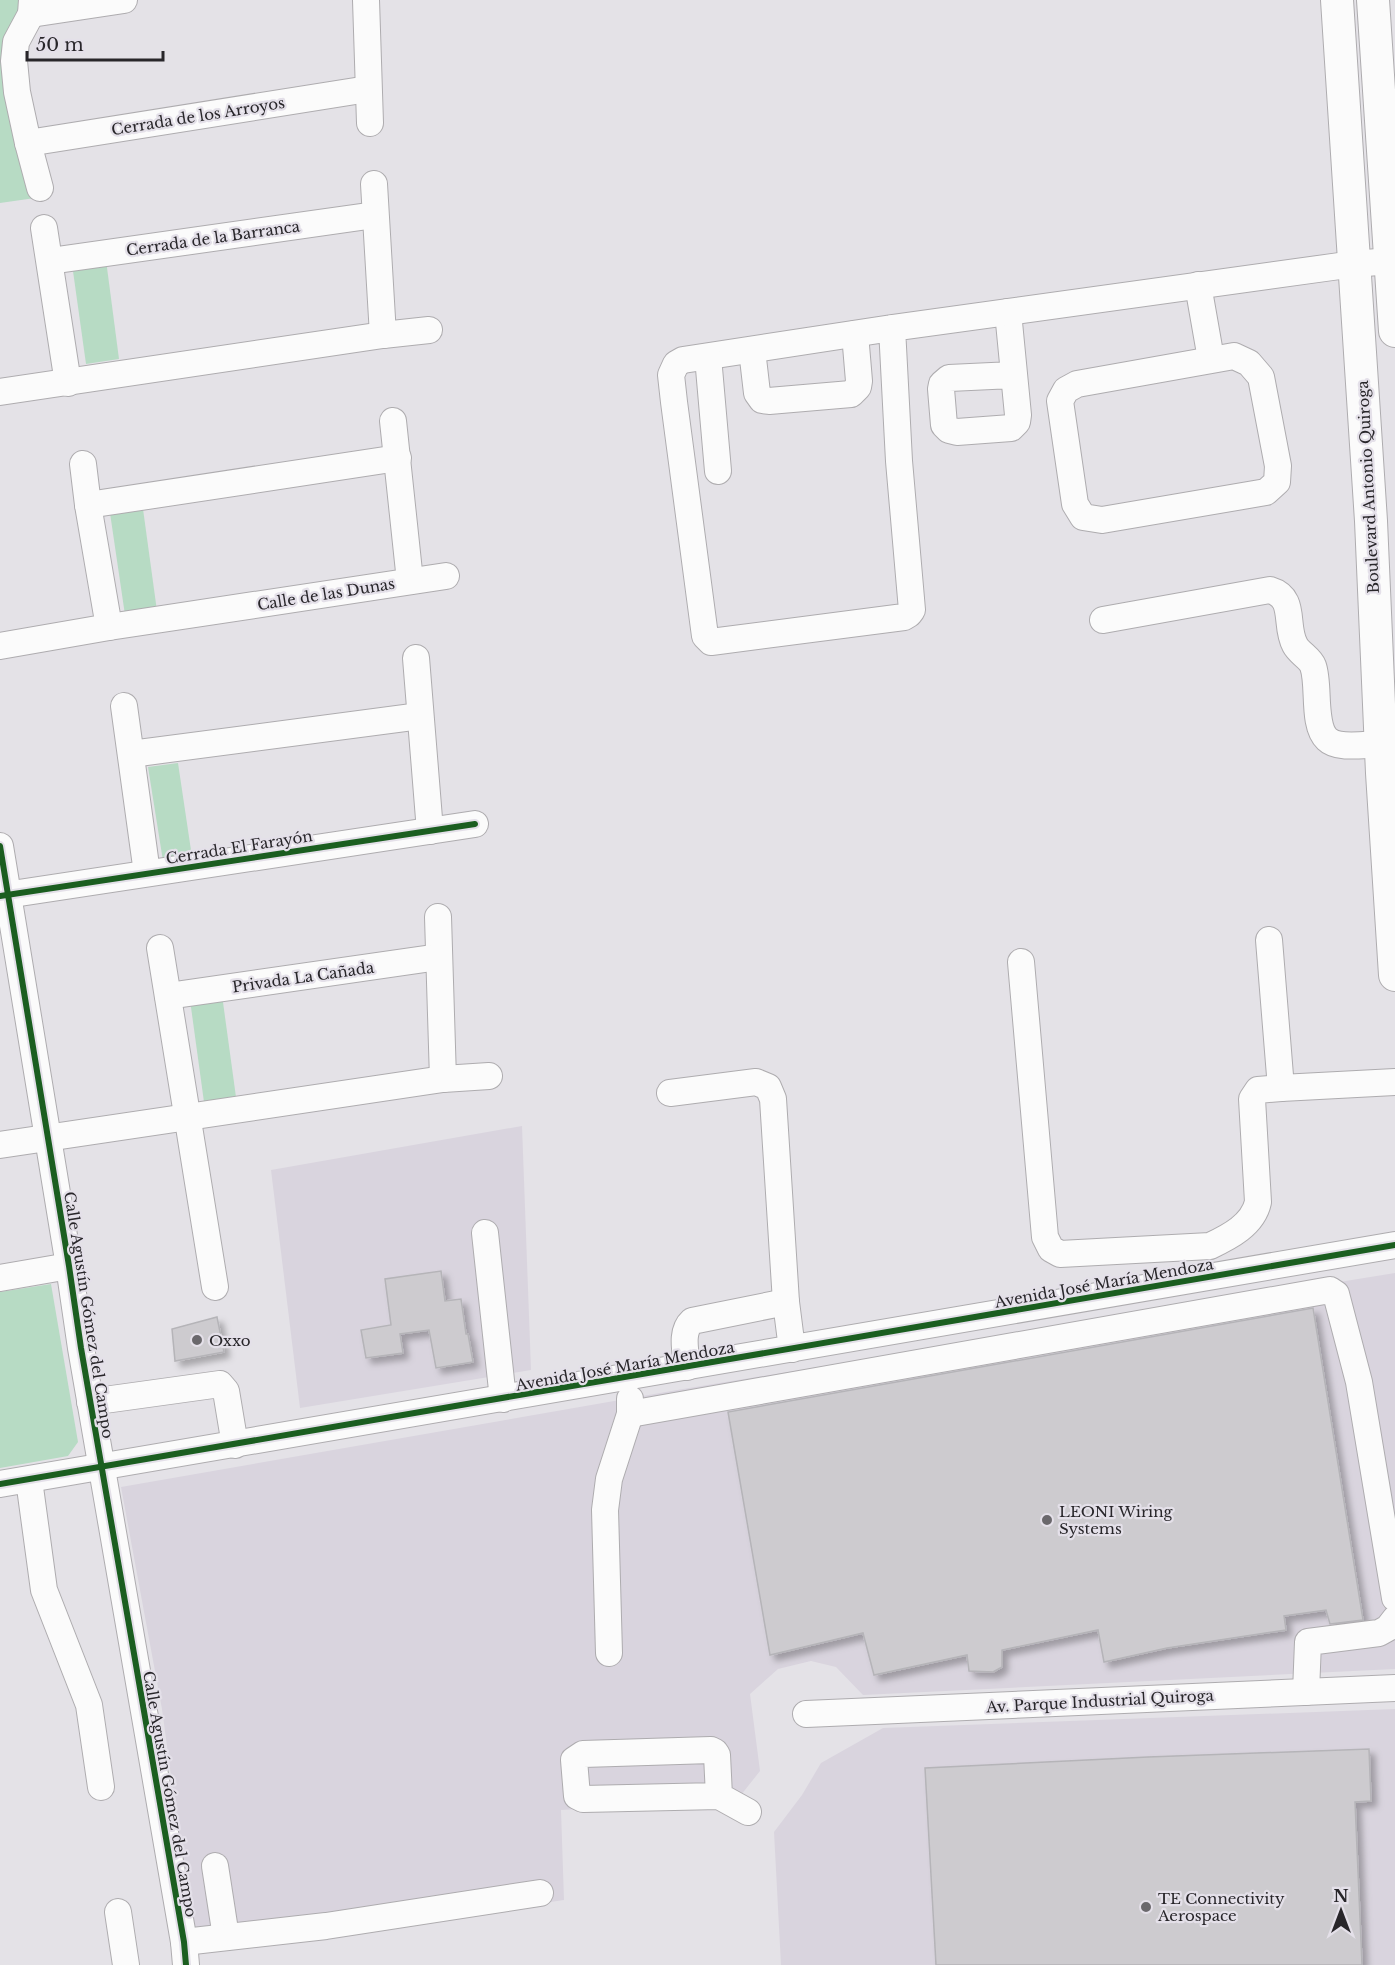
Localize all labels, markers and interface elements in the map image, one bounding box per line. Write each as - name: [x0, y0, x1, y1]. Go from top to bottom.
- scale bar: [27, 24, 164, 62]
- text: 50 m: [36, 34, 84, 56]
- street label: Cerrada de los Arroyos: [110, 93, 286, 139]
- street label: Cerrada de la Barranca: [125, 216, 302, 260]
- street label: Boulevard Antonio Quiroga: [1353, 379, 1383, 594]
- street label: Calle de las Dunas: [256, 574, 396, 614]
- street label: Cerrada El Farayón: [164, 826, 314, 868]
- street label: Privada La Cañada: [231, 958, 376, 996]
- street label: Calle Agustín Gómez del Campo: [60, 1190, 118, 1440]
- street label: Avenida José María Mendoza: [992, 1254, 1216, 1312]
- place label: Oxxo: [209, 1331, 251, 1350]
- marker: Oxxo: [190, 1333, 204, 1347]
- street label: Avenida José María Mendoza: [513, 1337, 737, 1395]
- place label: LEONI Wiring Systems: [1059, 1502, 1173, 1538]
- marker: LEONI Wiring Systems: [1040, 1513, 1054, 1527]
- street label: Calle Agustín Gómez del Campo: [139, 1669, 201, 1919]
- street label: Av. Parque Industrial Quiroga: [985, 1686, 1215, 1717]
- north arrow: [1311, 1881, 1371, 1941]
- text: N: [1333, 1886, 1349, 1906]
- place label: TE Connectivity Aerospace: [1157, 1889, 1285, 1925]
- marker: TE Connectivity Aerospace: [1139, 1900, 1153, 1914]

